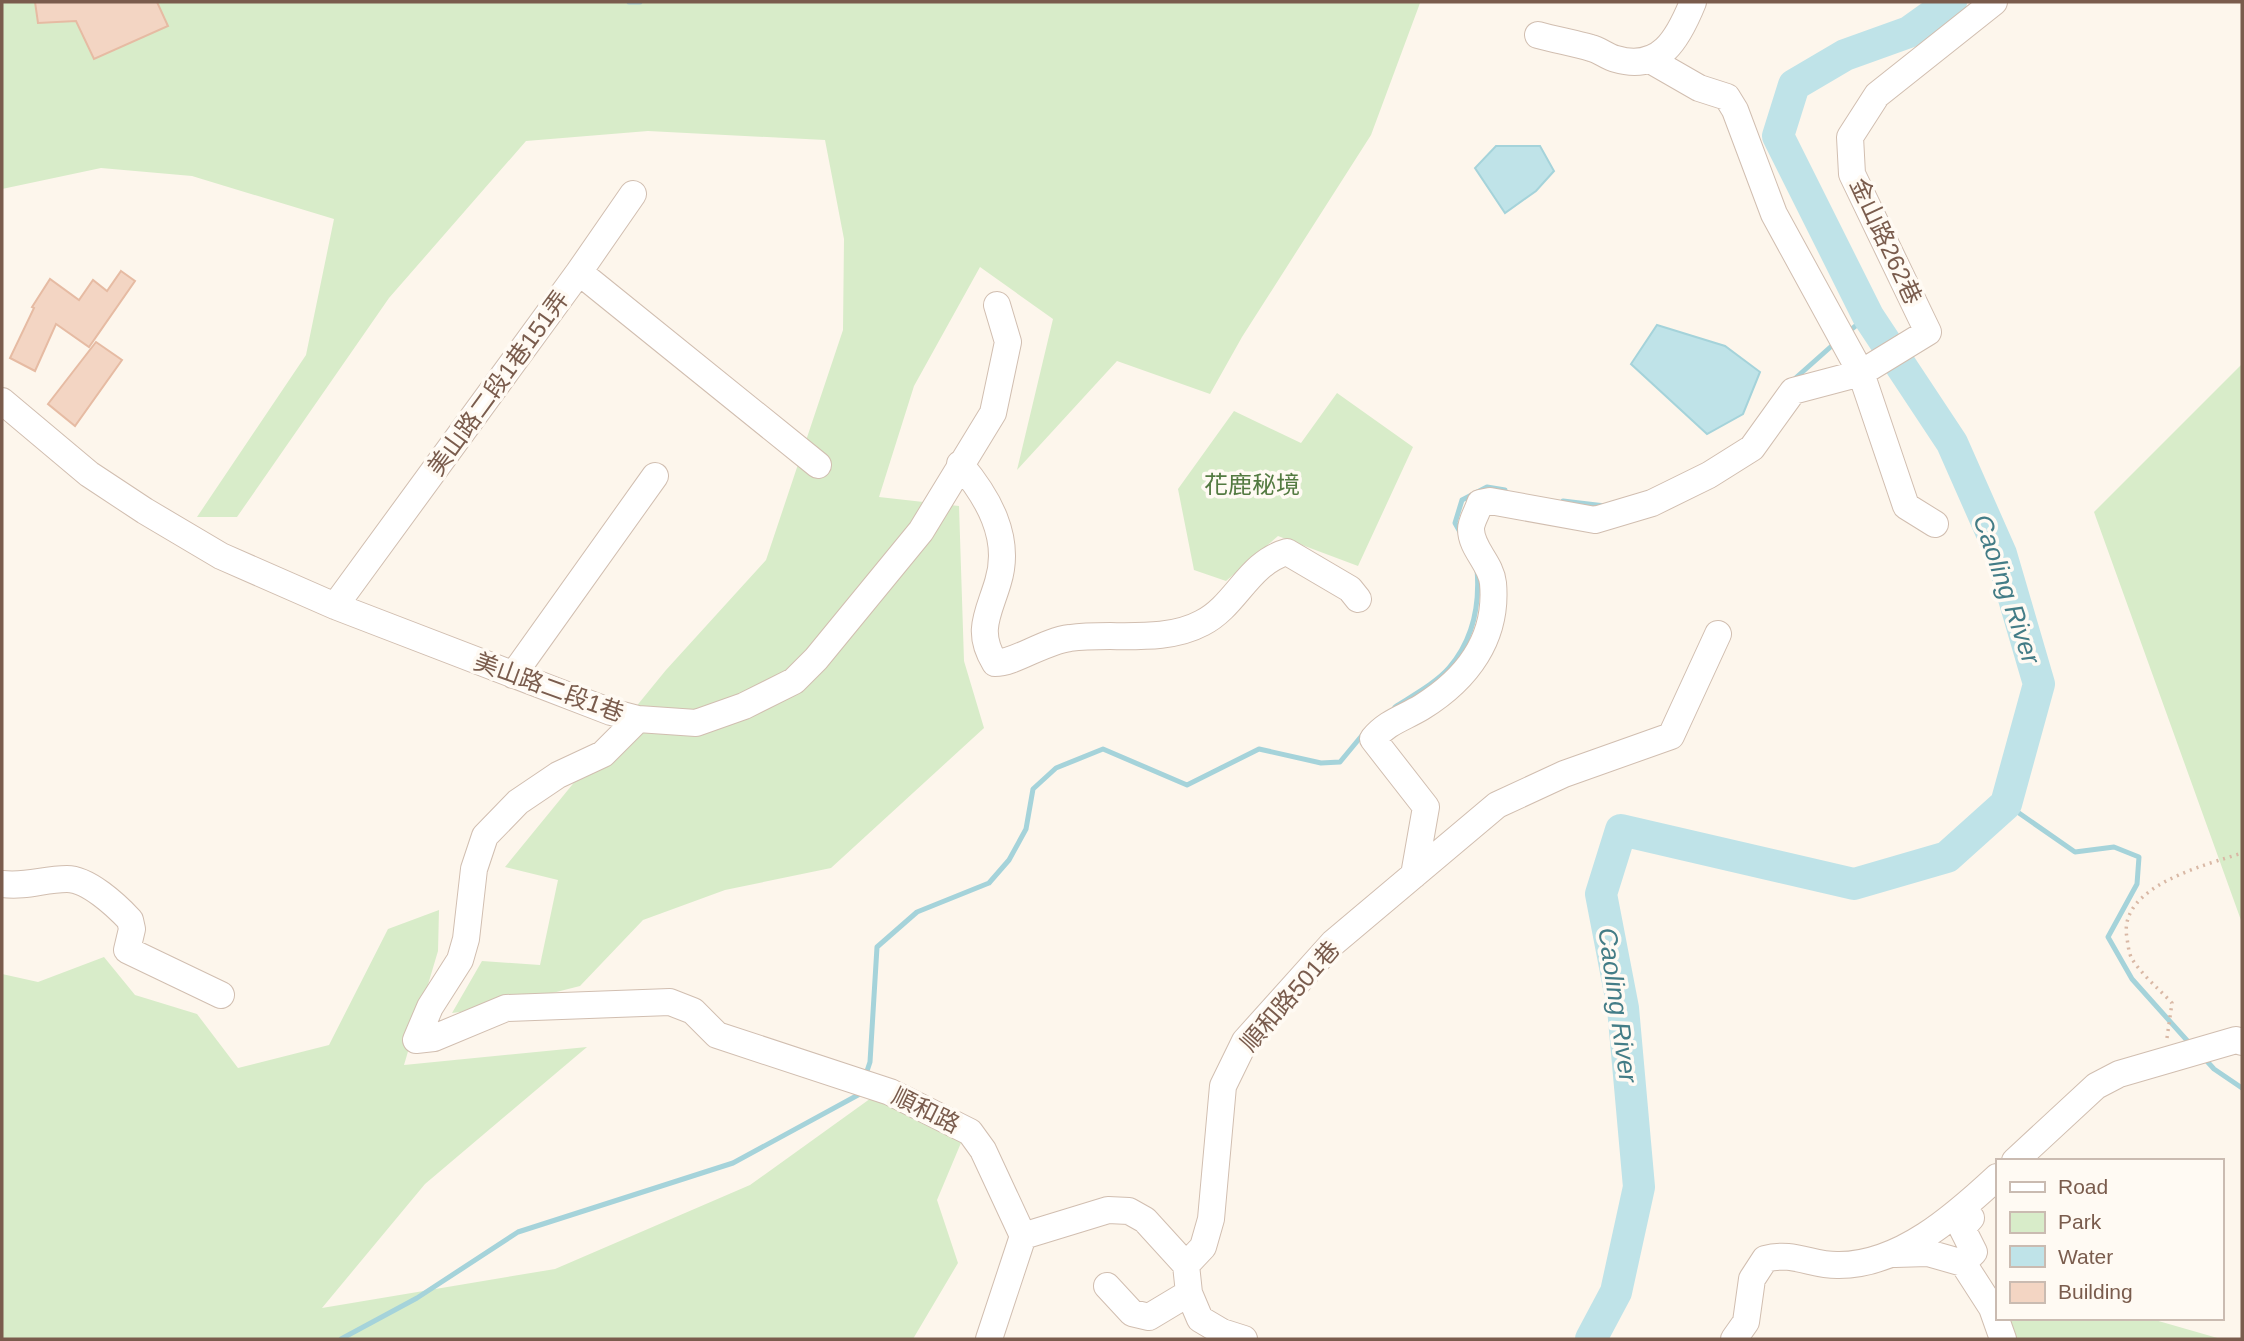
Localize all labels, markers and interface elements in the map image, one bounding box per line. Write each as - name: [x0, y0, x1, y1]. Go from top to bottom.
- street label: 金山路262巷: [1845, 174, 1927, 308]
- street label: 美山路二段1巷151弄: [422, 286, 574, 480]
- park label: 花鹿秘境: [1204, 471, 1300, 498]
- water label: Caoling River: [1967, 510, 2047, 669]
- street label: 美山路二段1巷: [470, 647, 628, 727]
- water label: Caoling River: [1592, 926, 1644, 1086]
- street label: 順和路501巷: [1235, 936, 1345, 1056]
- street label: 順和路: [888, 1082, 964, 1138]
- legend: [1996, 1159, 2223, 1320]
- text: Road: [2058, 1175, 2108, 1198]
- text: Park: [2058, 1210, 2102, 1233]
- text: Water: [2058, 1245, 2113, 1268]
- text: Building: [2058, 1280, 2133, 1303]

